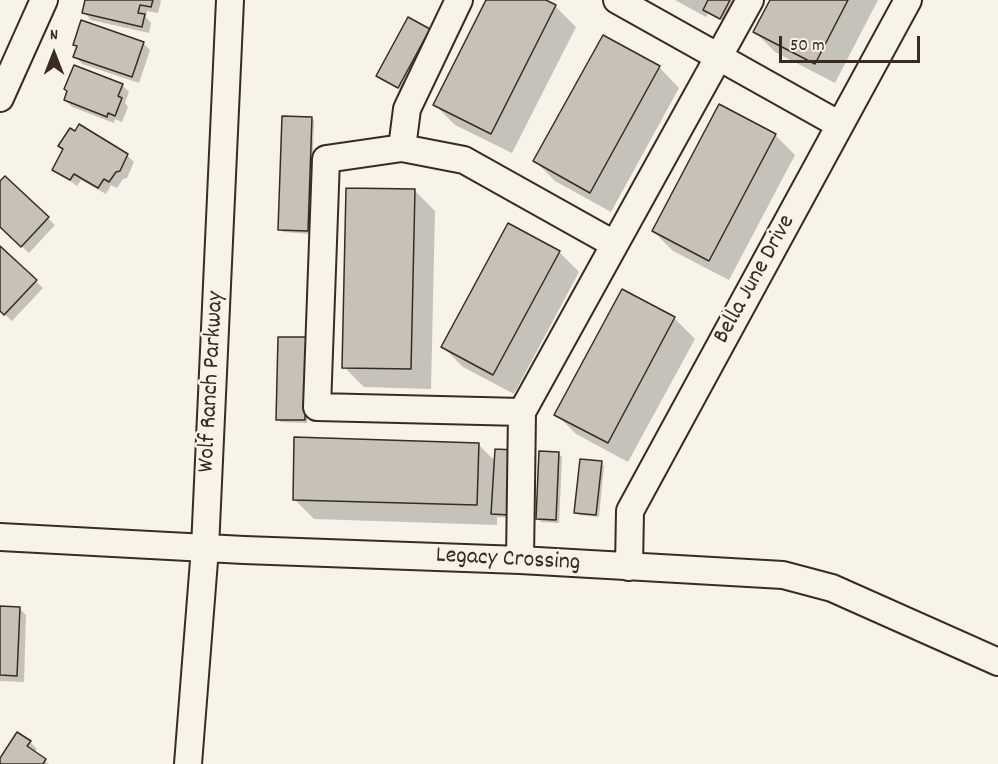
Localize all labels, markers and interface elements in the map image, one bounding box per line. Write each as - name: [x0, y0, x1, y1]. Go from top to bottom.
- north arrow: [24, 24, 84, 84]
- text: N: [50, 24, 58, 47]
- scale bar: [782, 24, 923, 62]
- text: 50 m: [790, 34, 825, 59]
- street label: Bella June Drive: [709, 211, 803, 349]
- street label: Wolf Ranch Parkway: [194, 291, 232, 473]
- street label: Legacy Crossing: [435, 543, 581, 579]

